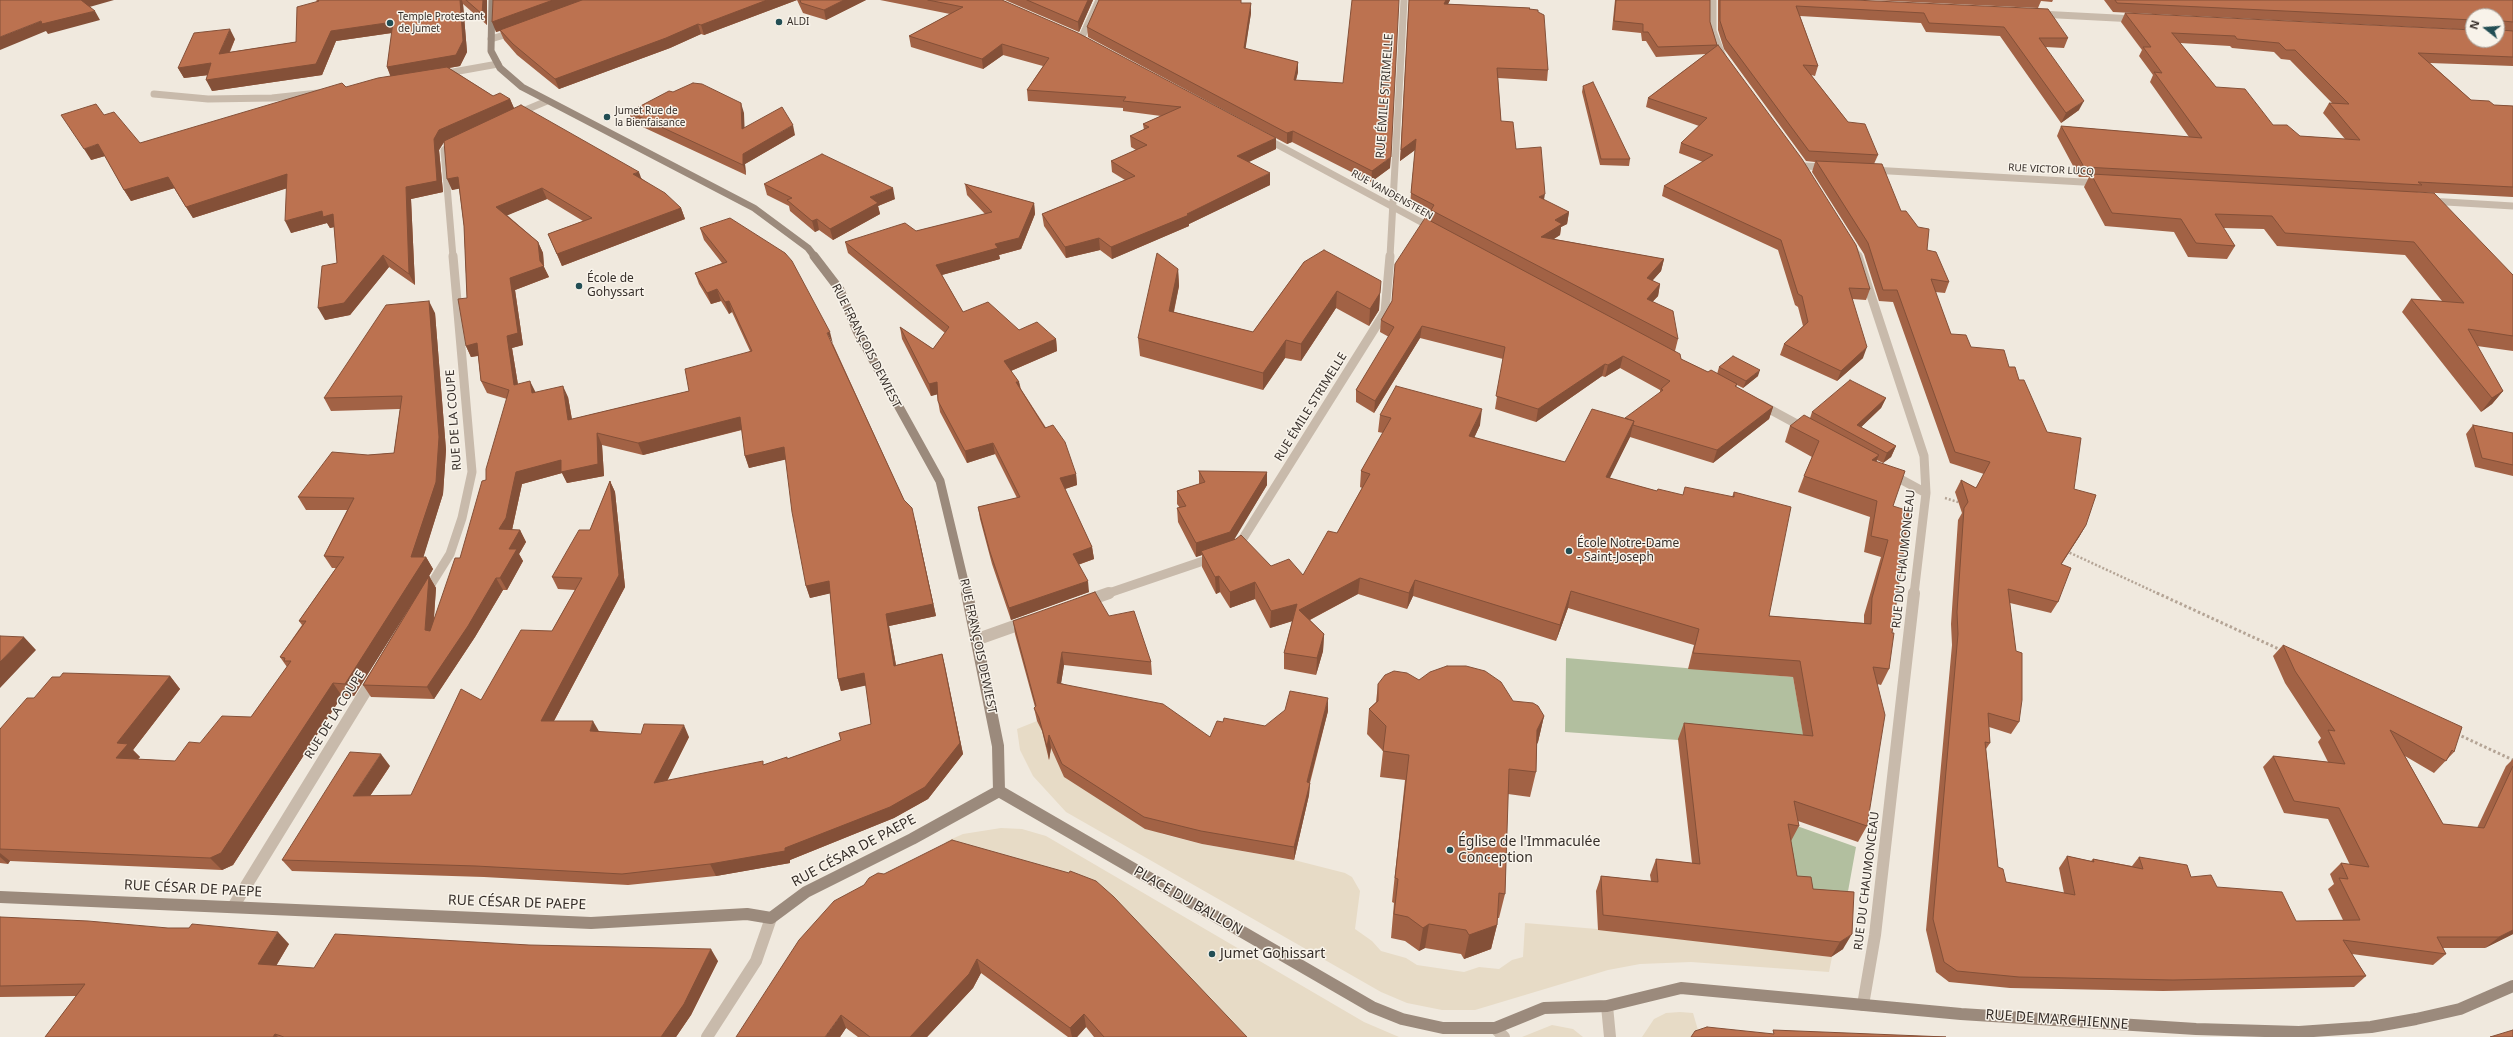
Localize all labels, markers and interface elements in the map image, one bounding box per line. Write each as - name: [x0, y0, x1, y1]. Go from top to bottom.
- north arrow: [2465, 8, 2505, 48]
- place label: Temple Protestant de Jumet: [398, 11, 484, 34]
- place label: ALDI: [787, 16, 809, 28]
- marker: ALDI: [774, 17, 784, 27]
- marker: Temple Protestant de Jumet: [385, 18, 395, 28]
- text: N: [2466, 18, 2482, 31]
- street label: RUE ÉMILE STRIMELLE: [1373, 33, 1397, 159]
- place label: Jumet Rue de la Bienfaisance: [615, 105, 685, 128]
- marker: Jumet Rue de la Bienfaisance: [602, 112, 612, 122]
- street label: RUE VICTOR LUCQ: [2008, 162, 2094, 178]
- street label: RUE VANDENSTEEN: [1349, 168, 1435, 222]
- place label: École de Gohyssart: [587, 272, 644, 300]
- marker: École de Gohyssart: [574, 281, 584, 291]
- street label: RUE FRANÇOIS DEWIEST: [828, 281, 904, 411]
- street label: RUE ÉMILE STRIMELLE: [1272, 350, 1350, 464]
- street label: RUE DE LA COUPE: [443, 369, 465, 471]
- street label: RUE DU CHAUMONCEAU: [1890, 489, 1918, 629]
- place label: École Notre-Dame - Saint-Joseph: [1577, 537, 1679, 565]
- marker: École Notre-Dame - Saint-Joseph: [1564, 546, 1574, 556]
- street label: RUE FRANÇOIS DEWIEST: [957, 577, 999, 715]
- street label: RUE DE LA COUPE: [302, 668, 368, 762]
- street label: RUE CÉSAR DE PAEPE: [789, 811, 919, 891]
- street label: RUE DU CHAUMONCEAU: [1851, 811, 1883, 951]
- place label: Église de l'Immaculée Conception: [1458, 834, 1600, 866]
- marker: Église de l'Immaculée Conception: [1445, 845, 1455, 855]
- street label: PLACE DU BALLON: [1131, 863, 1245, 939]
- street label: RUE CÉSAR DE PAEPE: [123, 877, 263, 901]
- street label: RUE CÉSAR DE PAEPE: [448, 892, 586, 914]
- place label: Jumet Gohissart: [1220, 946, 1325, 962]
- marker: Jumet Gohissart: [1207, 949, 1217, 959]
- street label: RUE DE MARCHIENNE: [1985, 1007, 2129, 1033]

